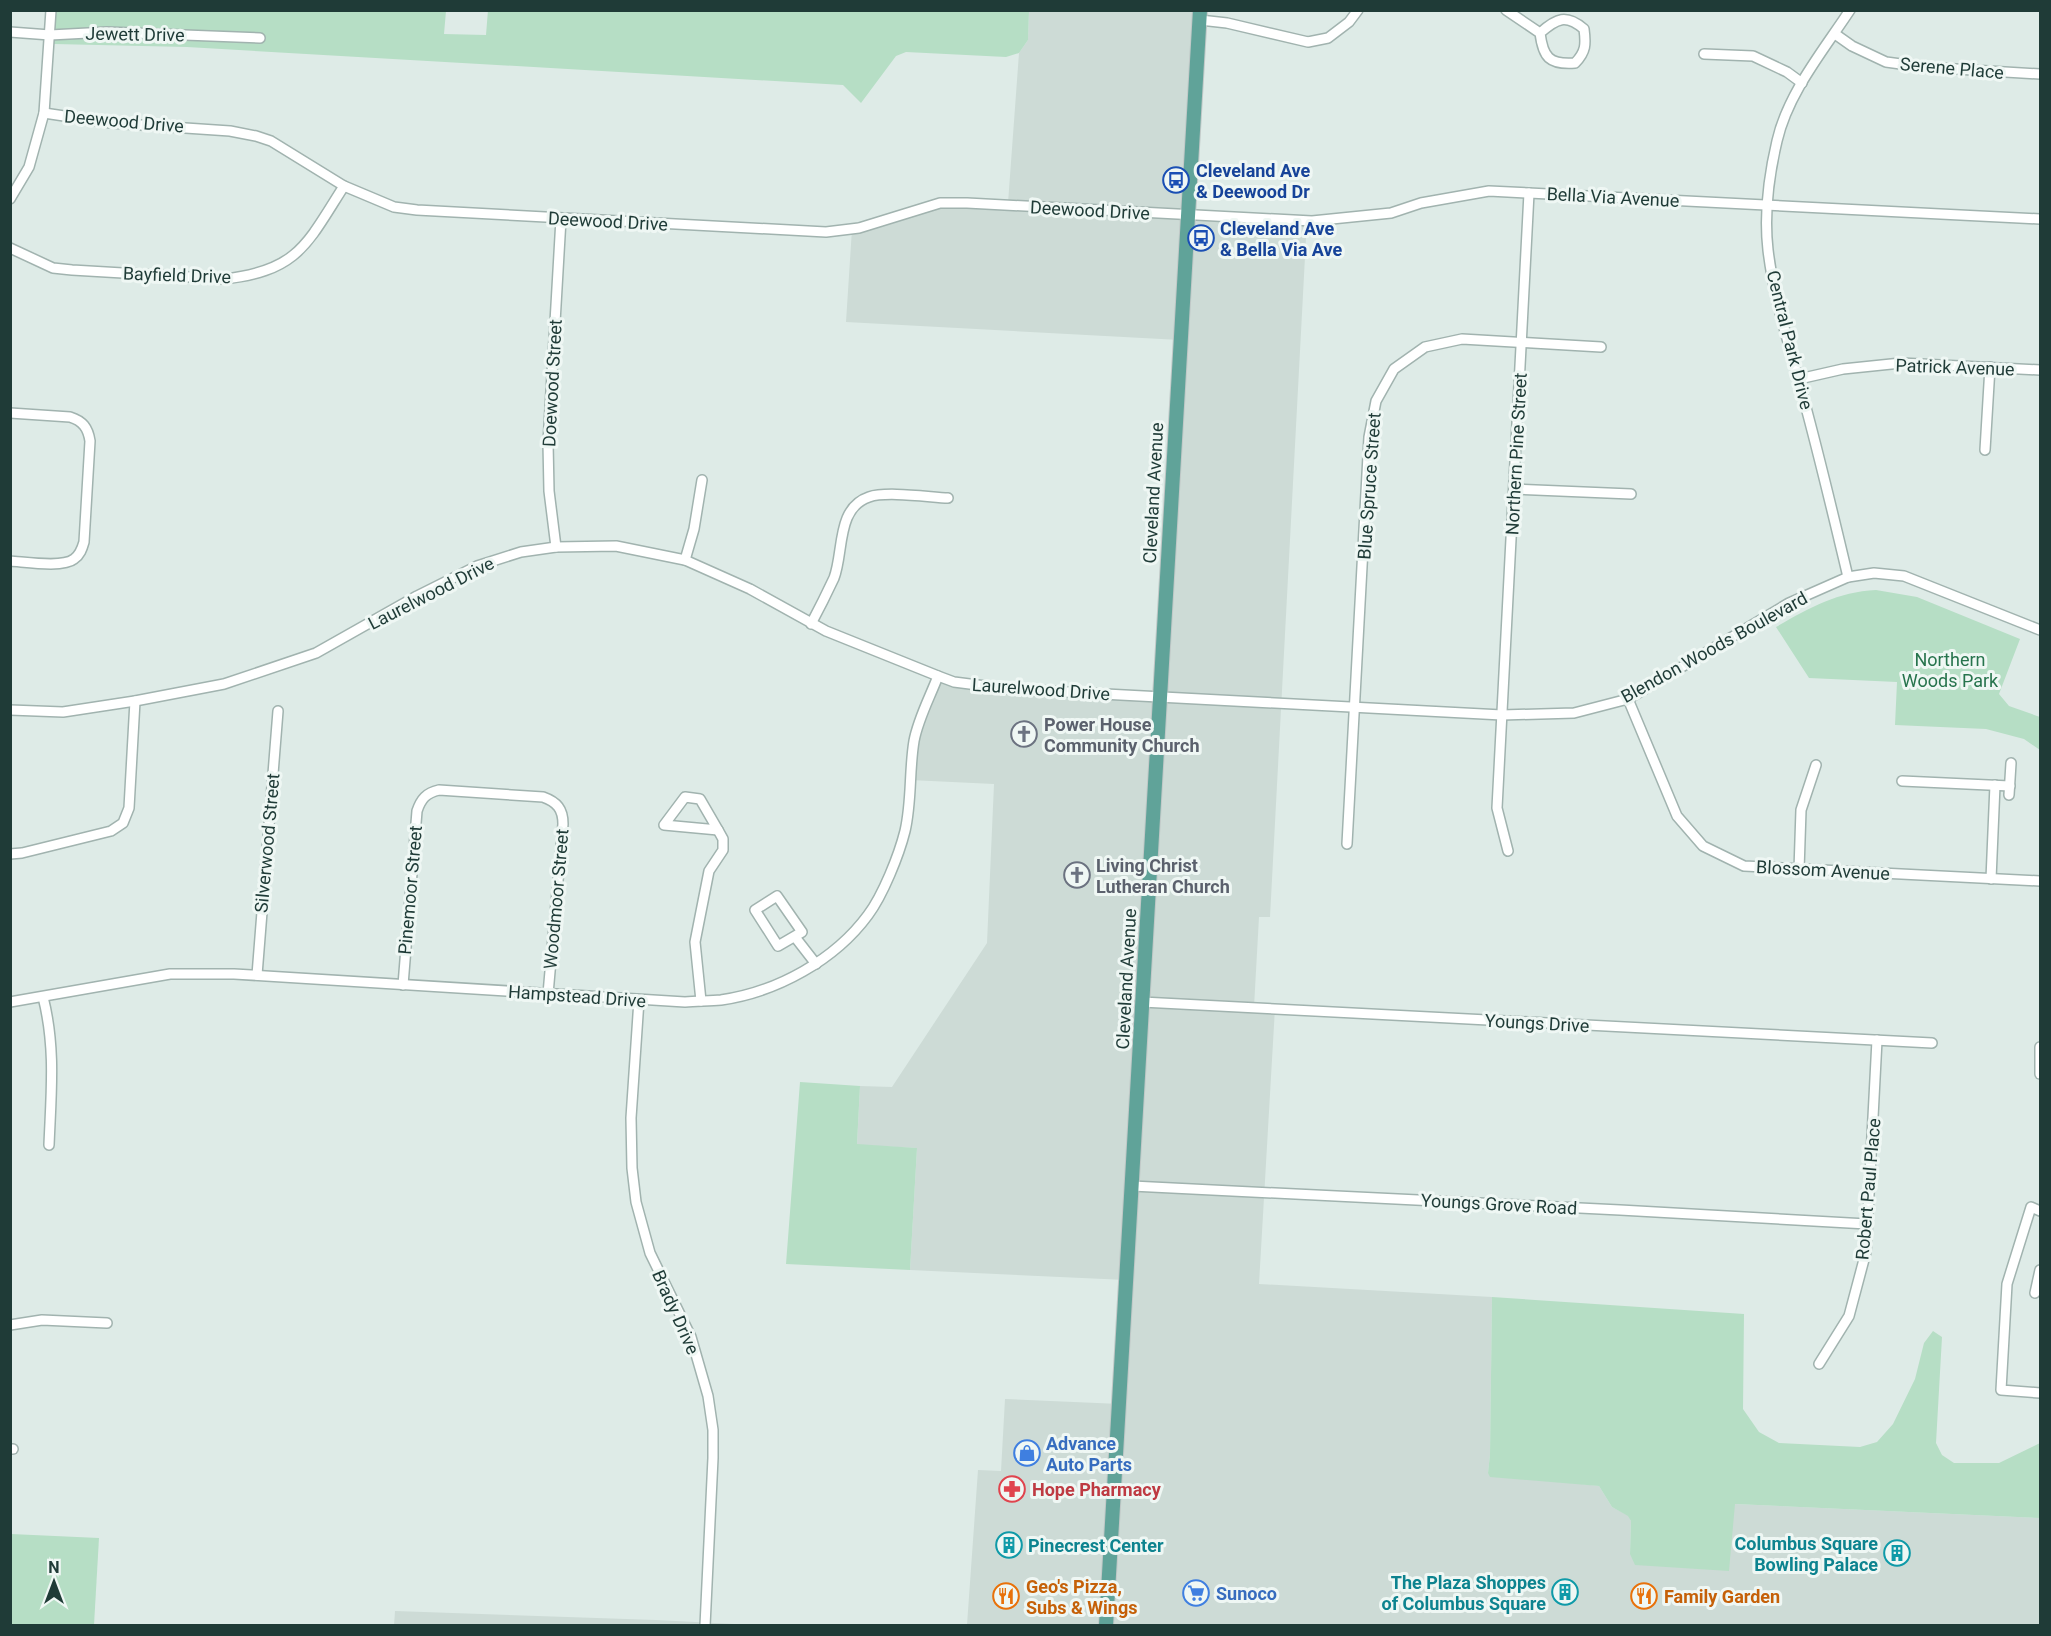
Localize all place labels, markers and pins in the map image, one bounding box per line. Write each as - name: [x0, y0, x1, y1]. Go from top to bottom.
- place label: Cleveland Ave & Deewood Dr: [1196, 160, 1311, 202]
- bus stop icon: Cleveland Ave & Deewood Dr: [1161, 165, 1191, 195]
- place label: Cleveland Ave & Bella Via Ave: [1220, 218, 1342, 260]
- bus stop icon: Cleveland Ave & Bella Via Ave: [1186, 223, 1216, 253]
- place label: Power House Community Church: [1044, 714, 1200, 756]
- church icon: Power House Community Church: [1009, 719, 1039, 749]
- place label: Living Christ Lutheran Church: [1096, 855, 1230, 897]
- church icon: Living Christ Lutheran Church: [1062, 860, 1092, 890]
- place label: Advance Auto Parts: [1046, 1433, 1132, 1475]
- shop icon: Advance Auto Parts: [1012, 1438, 1042, 1468]
- pharmacy icon: Hope Pharmacy: [997, 1474, 1027, 1504]
- place label: Hope Pharmacy: [1032, 1479, 1162, 1500]
- building icon: Pinecrest Center: [994, 1530, 1024, 1560]
- place label: Columbus Square Bowling Palace: [1735, 1533, 1878, 1575]
- place label: Pinecrest Center: [1028, 1535, 1164, 1556]
- building icon: Columbus Square Bowling Palace: [1882, 1538, 1912, 1568]
- place label: The Plaza Shoppes of Columbus Square: [1382, 1572, 1546, 1614]
- place label: Geo's Pizza, Subs & Wings: [1026, 1576, 1137, 1618]
- building icon: The Plaza Shoppes of Columbus Square: [1550, 1577, 1580, 1607]
- supermarket icon: Sunoco: [1181, 1578, 1211, 1608]
- restaurant icon: Geo's Pizza, Subs & Wings: [991, 1581, 1021, 1611]
- restaurant icon: Family Garden: [1629, 1581, 1659, 1611]
- place label: Sunoco: [1216, 1583, 1277, 1604]
- place label: Family Garden: [1664, 1586, 1780, 1607]

